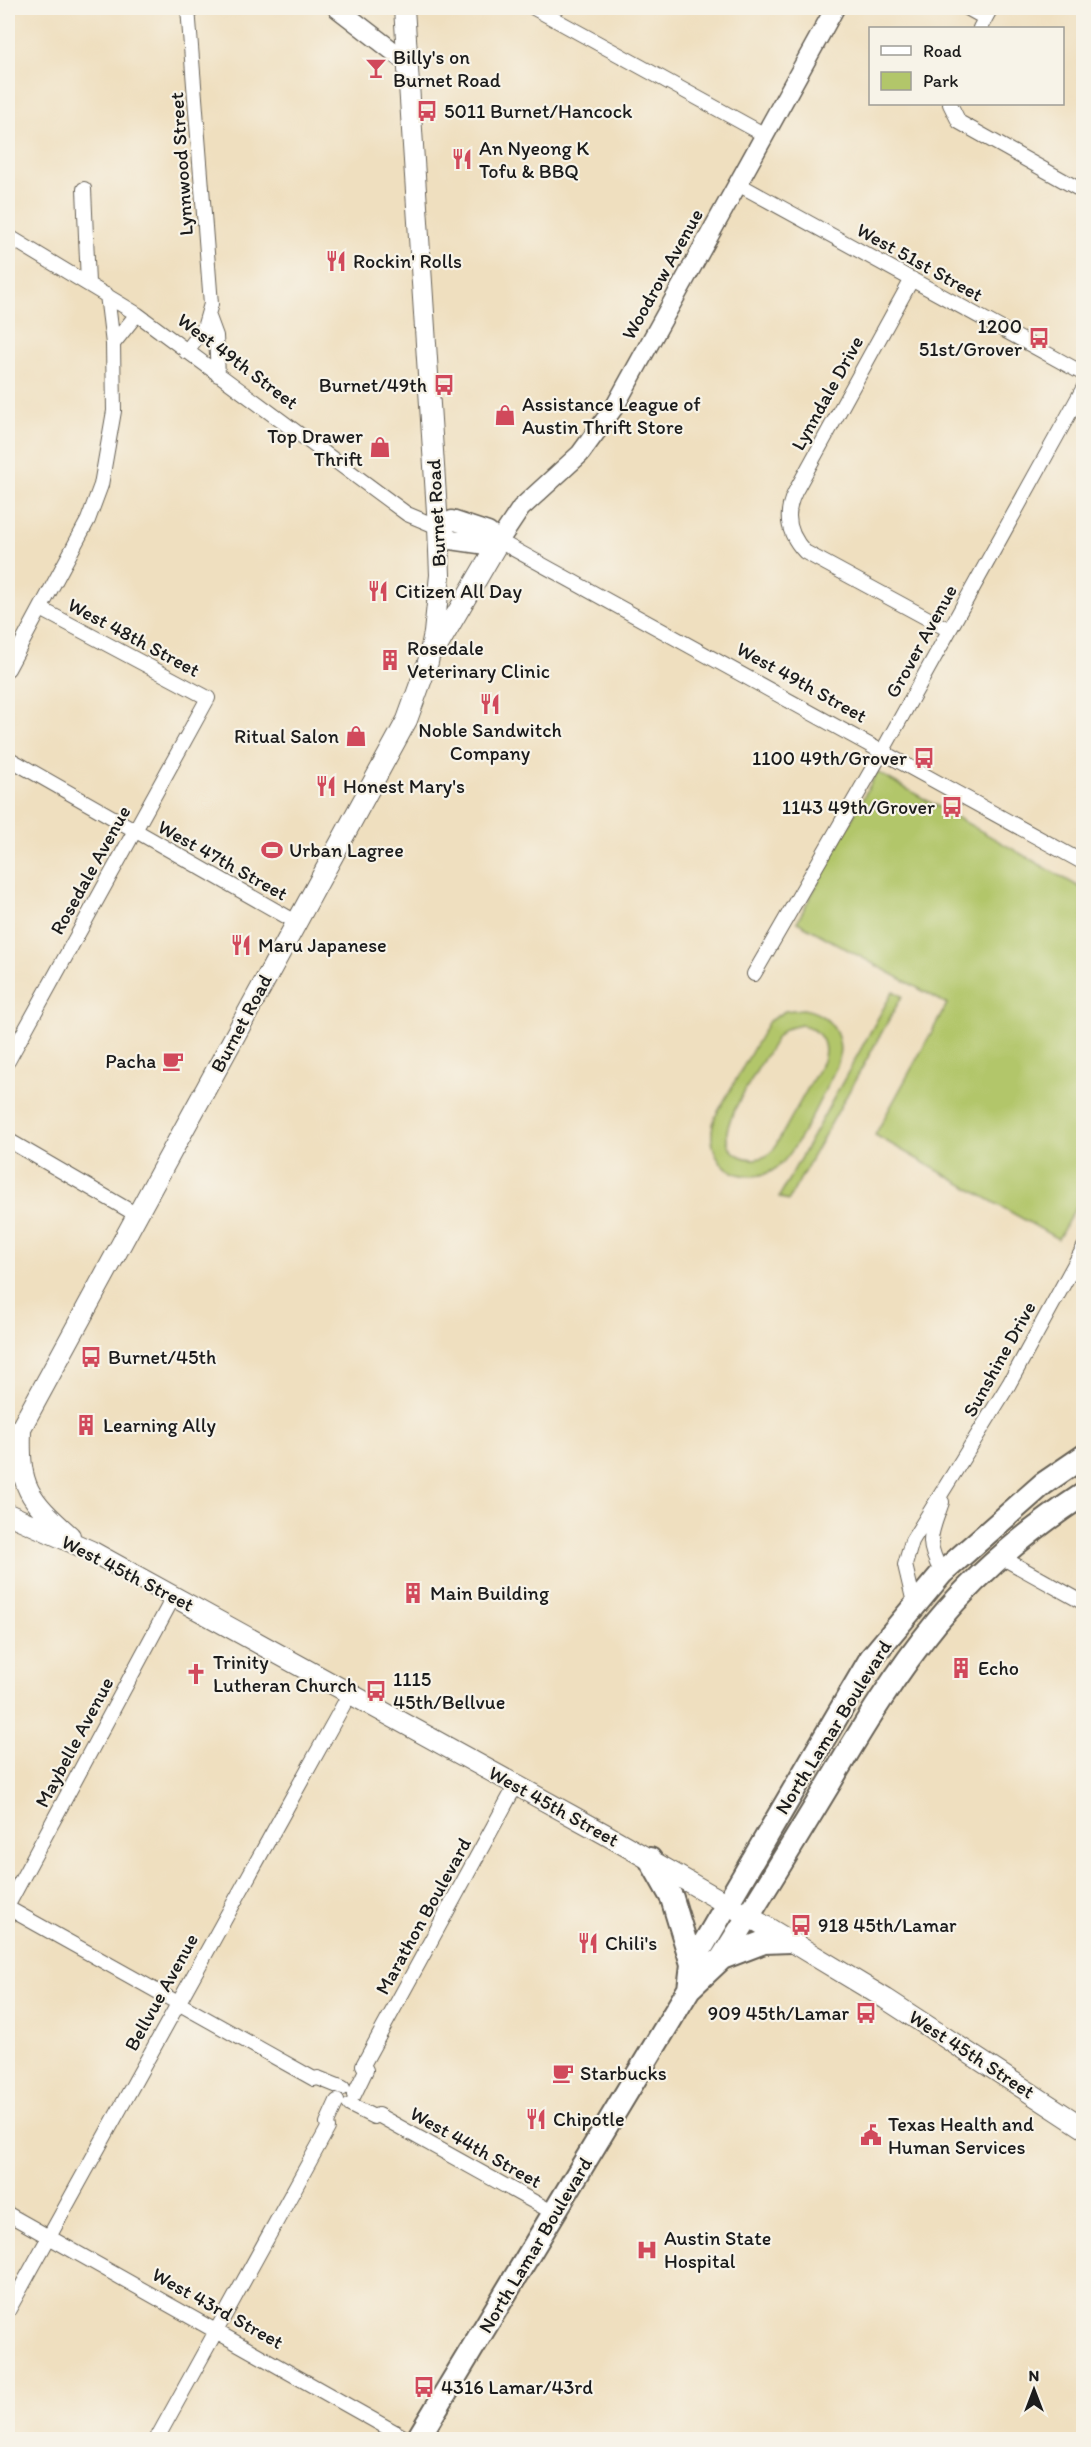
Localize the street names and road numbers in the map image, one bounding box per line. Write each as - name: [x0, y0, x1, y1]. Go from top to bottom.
- street label: Lynnwood Street: [164, 91, 198, 237]
- street label: Woodrow Avenue: [616, 204, 708, 344]
- street label: West 51st Street: [853, 217, 987, 307]
- street label: West 49th Street: [173, 308, 303, 414]
- street label: Lynndale Drive: [786, 332, 868, 454]
- street label: Burnet Road: [421, 459, 451, 567]
- street label: Grover Avenue: [880, 580, 962, 702]
- street label: West 48th Street: [64, 592, 204, 682]
- street label: West 49th Street: [733, 636, 871, 728]
- street label: Rosedale Avenue: [45, 801, 135, 939]
- street label: West 47th Street: [154, 814, 292, 906]
- street label: Burnet Road: [205, 970, 277, 1076]
- street label: Sunshine Drive: [957, 1297, 1041, 1421]
- street label: West 45th Street: [58, 1529, 198, 1617]
- street label: North Lamar Boulevard: [770, 1635, 897, 1819]
- street label: Maybelle Avenue: [30, 1673, 118, 1811]
- street label: West 45th Street: [485, 1760, 623, 1852]
- street label: Marathon Boulevard: [370, 1833, 476, 1999]
- street label: Bellvue Avenue: [119, 1929, 203, 2055]
- street label: West 45th Street: [905, 2004, 1039, 2104]
- street label: West 44th Street: [406, 2101, 546, 2193]
- street label: North Lamar Boulevard: [473, 2153, 597, 2337]
- street label: West 43rd Street: [148, 2262, 288, 2354]

